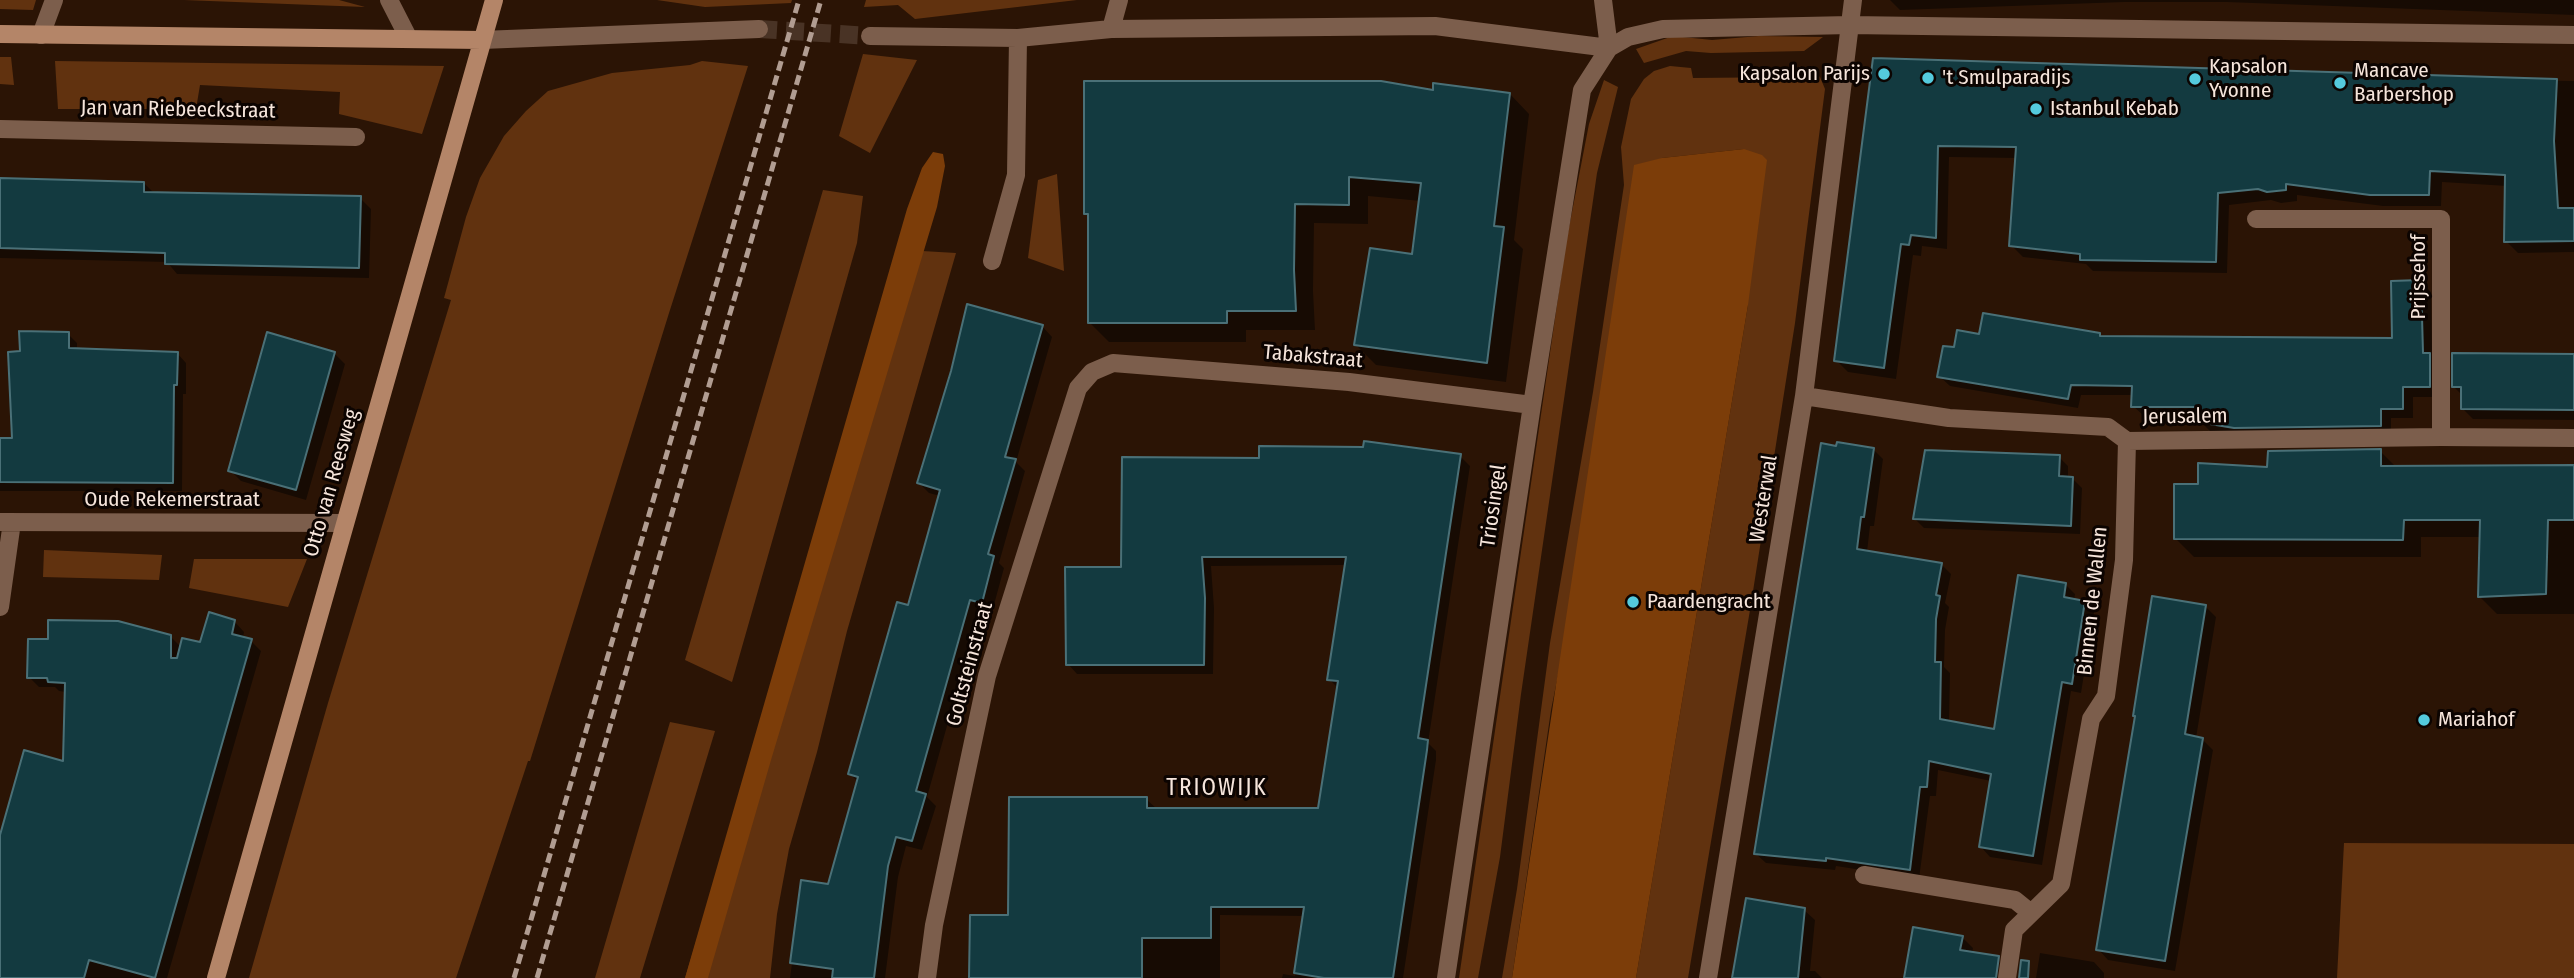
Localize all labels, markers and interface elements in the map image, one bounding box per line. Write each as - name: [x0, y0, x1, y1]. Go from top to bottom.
- place label: Kapsalon Yvonne: [2209, 54, 2288, 104]
- place label: Mancave Barbershop: [2354, 58, 2454, 108]
- place label: Kapsalon Parijs: [1739, 61, 1870, 87]
- place label: 't Smulparadijs: [1942, 65, 2070, 91]
- marker: Kapsalon Parijs: [1876, 66, 1892, 82]
- marker: 't Smulparadijs: [1920, 70, 1936, 86]
- marker: Kapsalon Yvonne: [2187, 71, 2203, 87]
- marker: Mancave Barbershop: [2332, 75, 2348, 91]
- street label: Jan van Riebeeckstraat: [80, 96, 276, 124]
- place label: Istanbul Kebab: [2050, 96, 2179, 122]
- marker: Istanbul Kebab: [2028, 101, 2044, 117]
- street label: Prijssehof: [2406, 234, 2432, 320]
- street label: Tabakstraat: [1262, 340, 1364, 374]
- street label: Jerusalem: [2142, 404, 2228, 430]
- street label: Otto van Reesweg: [299, 406, 365, 560]
- street label: Westerwal: [1745, 453, 1783, 545]
- street label: Triosingel: [1476, 463, 1512, 549]
- street label: Oude Rekemerstraat: [84, 487, 260, 513]
- street label: Binnen de Wallen: [2073, 525, 2113, 677]
- place label: Paardengracht: [1647, 589, 1771, 615]
- marker: Paardengracht: [1625, 594, 1641, 610]
- street label: Goltsteinstraat: [941, 599, 999, 729]
- place label: Mariahof: [2438, 707, 2515, 733]
- marker: Mariahof: [2416, 712, 2432, 728]
- district label: TRIOWIJK: [1167, 775, 1267, 803]

